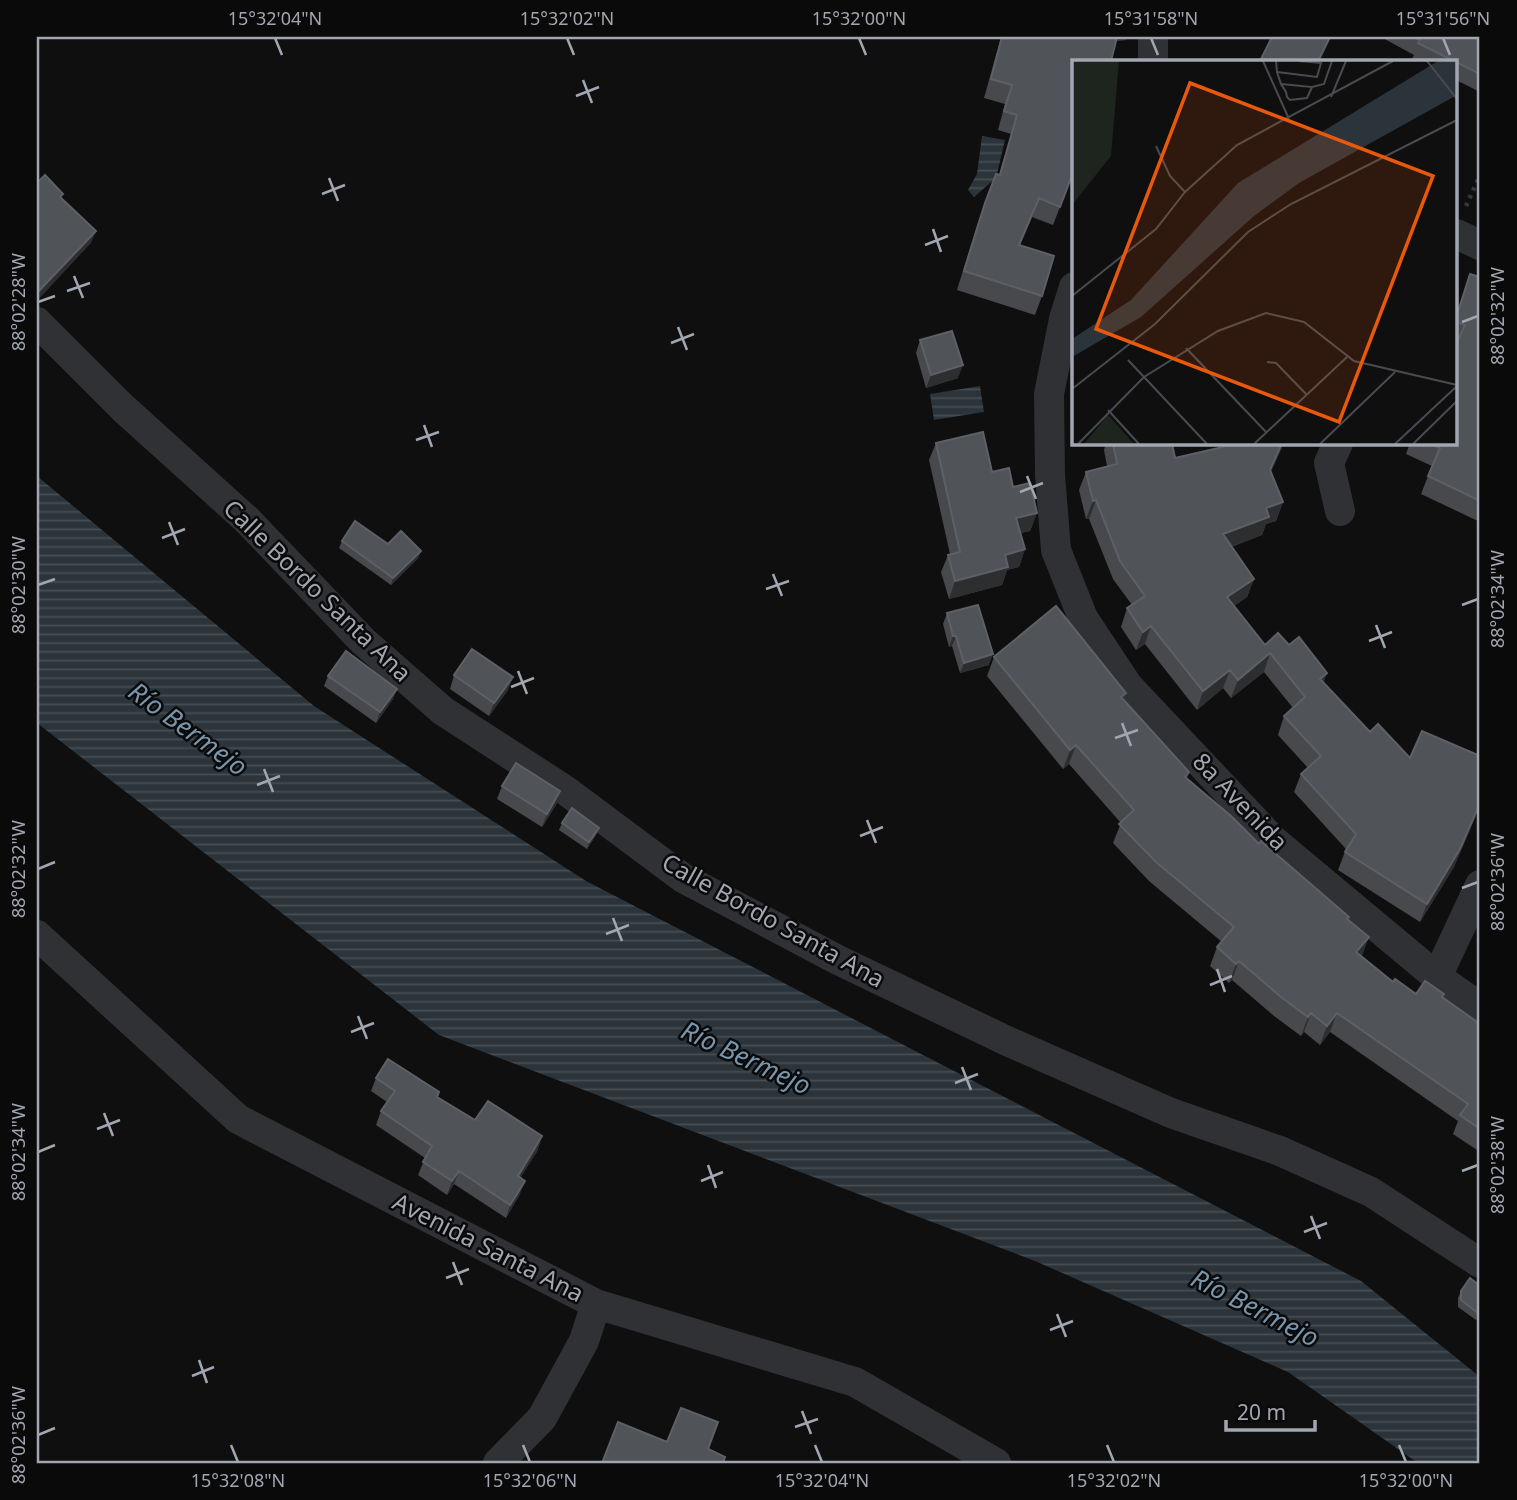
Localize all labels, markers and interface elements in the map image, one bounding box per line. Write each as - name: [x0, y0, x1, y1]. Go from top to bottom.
- text: 15°32'04"N: [228, 6, 322, 30]
- text: 15°32'02"N: [520, 6, 614, 30]
- text: 15°32'00"N: [812, 6, 906, 30]
- text: 15°31'58"N: [1104, 6, 1198, 30]
- text: 15°31'56"N: [1396, 6, 1490, 30]
- inset map: [1072, 60, 1458, 444]
- text: 88°02'28"W: [6, 253, 30, 351]
- text: 88°02'32"W: [1485, 267, 1509, 365]
- street label: Calle Bordo Santa Ana: [217, 491, 419, 688]
- text: 88°02'30"W: [6, 536, 30, 634]
- text: 88°02'34"W: [1485, 550, 1509, 648]
- water label: Río Bermejo: [122, 673, 255, 784]
- street label: 8a Avenida: [1186, 745, 1296, 857]
- text: 88°02'32"W: [6, 820, 30, 918]
- text: 88°02'36"W: [1485, 833, 1509, 931]
- street label: Calle Bordo Santa Ana: [657, 845, 891, 995]
- water label: Río Bermejo: [676, 1011, 817, 1103]
- text: 88°02'34"W: [6, 1103, 30, 1201]
- text: 88°02'38"W: [1485, 1116, 1509, 1214]
- street label: Avenida Santa Ana: [388, 1184, 590, 1309]
- water label: Río Bermejo: [1185, 1260, 1326, 1355]
- text: 88°02'36"W: [6, 1386, 30, 1484]
- scale bar: [1226, 1388, 1316, 1432]
- text: 20 m: [1237, 1398, 1286, 1426]
- text: 15°32'08"N: [191, 1468, 285, 1492]
- text: 15°32'06"N: [483, 1468, 577, 1492]
- text: 15°32'04"N: [775, 1468, 869, 1492]
- text: 15°32'02"N: [1067, 1468, 1161, 1492]
- text: 15°32'00"N: [1359, 1468, 1453, 1492]

